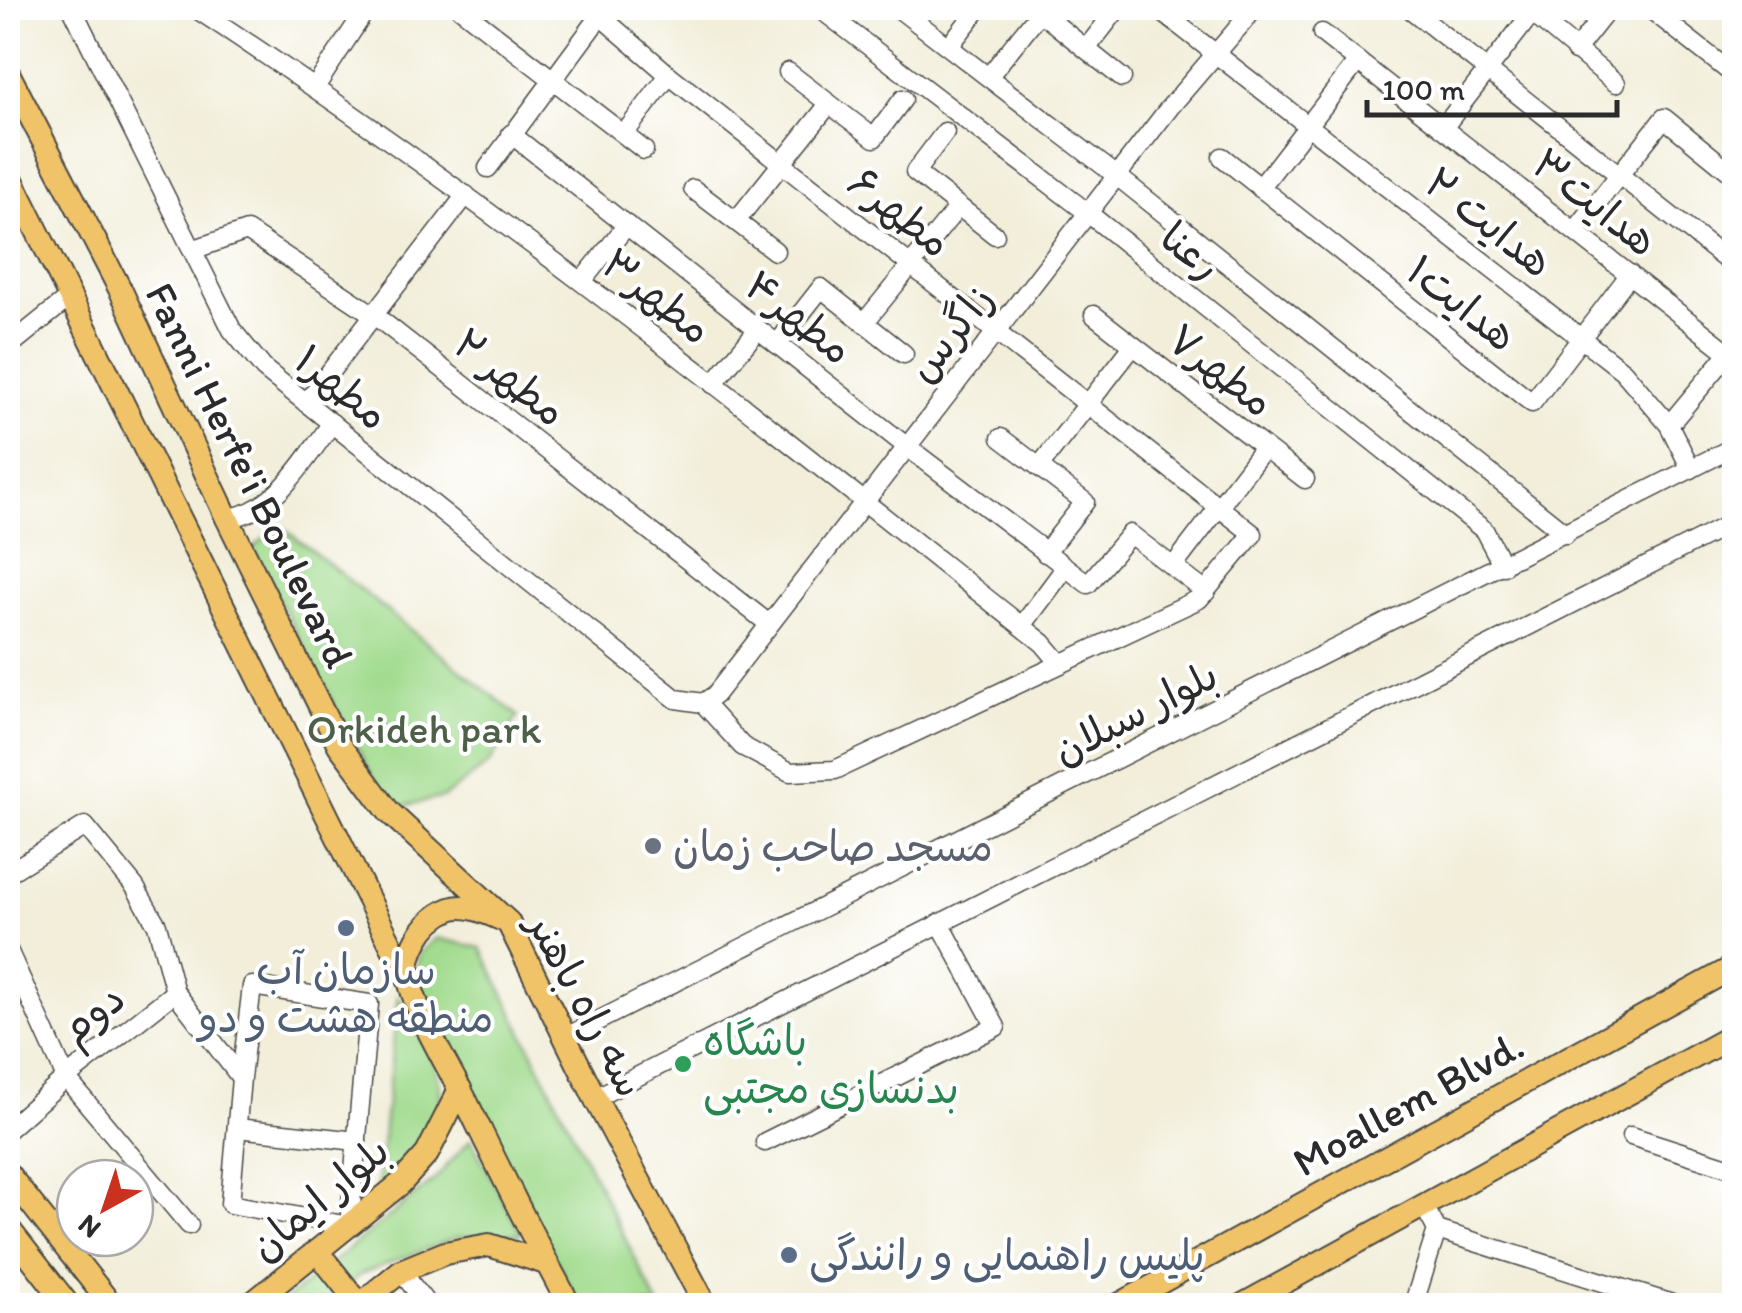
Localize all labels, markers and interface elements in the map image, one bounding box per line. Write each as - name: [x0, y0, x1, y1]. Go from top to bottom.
- scale bar: [1367, 55, 1617, 117]
- text: 100 m: [1382, 71, 1465, 108]
- street label: هدایت۳: [1522, 137, 1668, 267]
- street label: مطهر۶: [838, 156, 962, 268]
- street label: هدایت ۲: [1415, 156, 1563, 288]
- street label: رعنا: [1150, 211, 1232, 291]
- street label: مطهر۳: [592, 237, 722, 355]
- street label: هدایت۱: [1397, 244, 1527, 362]
- street label: مطهر۴: [735, 259, 863, 375]
- street label: Fanni Herfe'i Boulevard: [135, 274, 365, 676]
- street label: زاگرس: [896, 274, 1004, 392]
- street label: مطهر۷: [1158, 313, 1284, 427]
- street label: مطهر ۲: [443, 317, 577, 437]
- street label: مطهر۱: [285, 334, 399, 440]
- street label: بلوار سبلان: [1044, 649, 1226, 775]
- park label: Orkideh park: [306, 703, 542, 754]
- place label: مسجد صاحب زمان: [673, 821, 993, 872]
- marker: مسجد صاحب زمان: [642, 835, 664, 857]
- street label: سه راه باهنر: [516, 902, 657, 1106]
- marker: سازمان آب منطقه هشت و دو: [335, 917, 357, 939]
- place label: سازمان آب منطقه هشت و دو: [195, 944, 494, 1043]
- street label: دوم: [49, 972, 138, 1059]
- place label: باشگاه بدنسازی مجتبی: [703, 1015, 959, 1116]
- street label: Moallem Blvd.: [1284, 1019, 1532, 1187]
- marker: باشگاه بدنسازی مجتبی: [672, 1053, 694, 1075]
- street label: بلوار ایمان: [239, 1125, 399, 1271]
- north arrow: [55, 1158, 155, 1258]
- text: N: [71, 1208, 107, 1246]
- place label: پلیس راهنمایی و رانندگی: [809, 1230, 1205, 1283]
- marker: پلیس راهنمایی و رانندگی: [778, 1244, 800, 1266]

